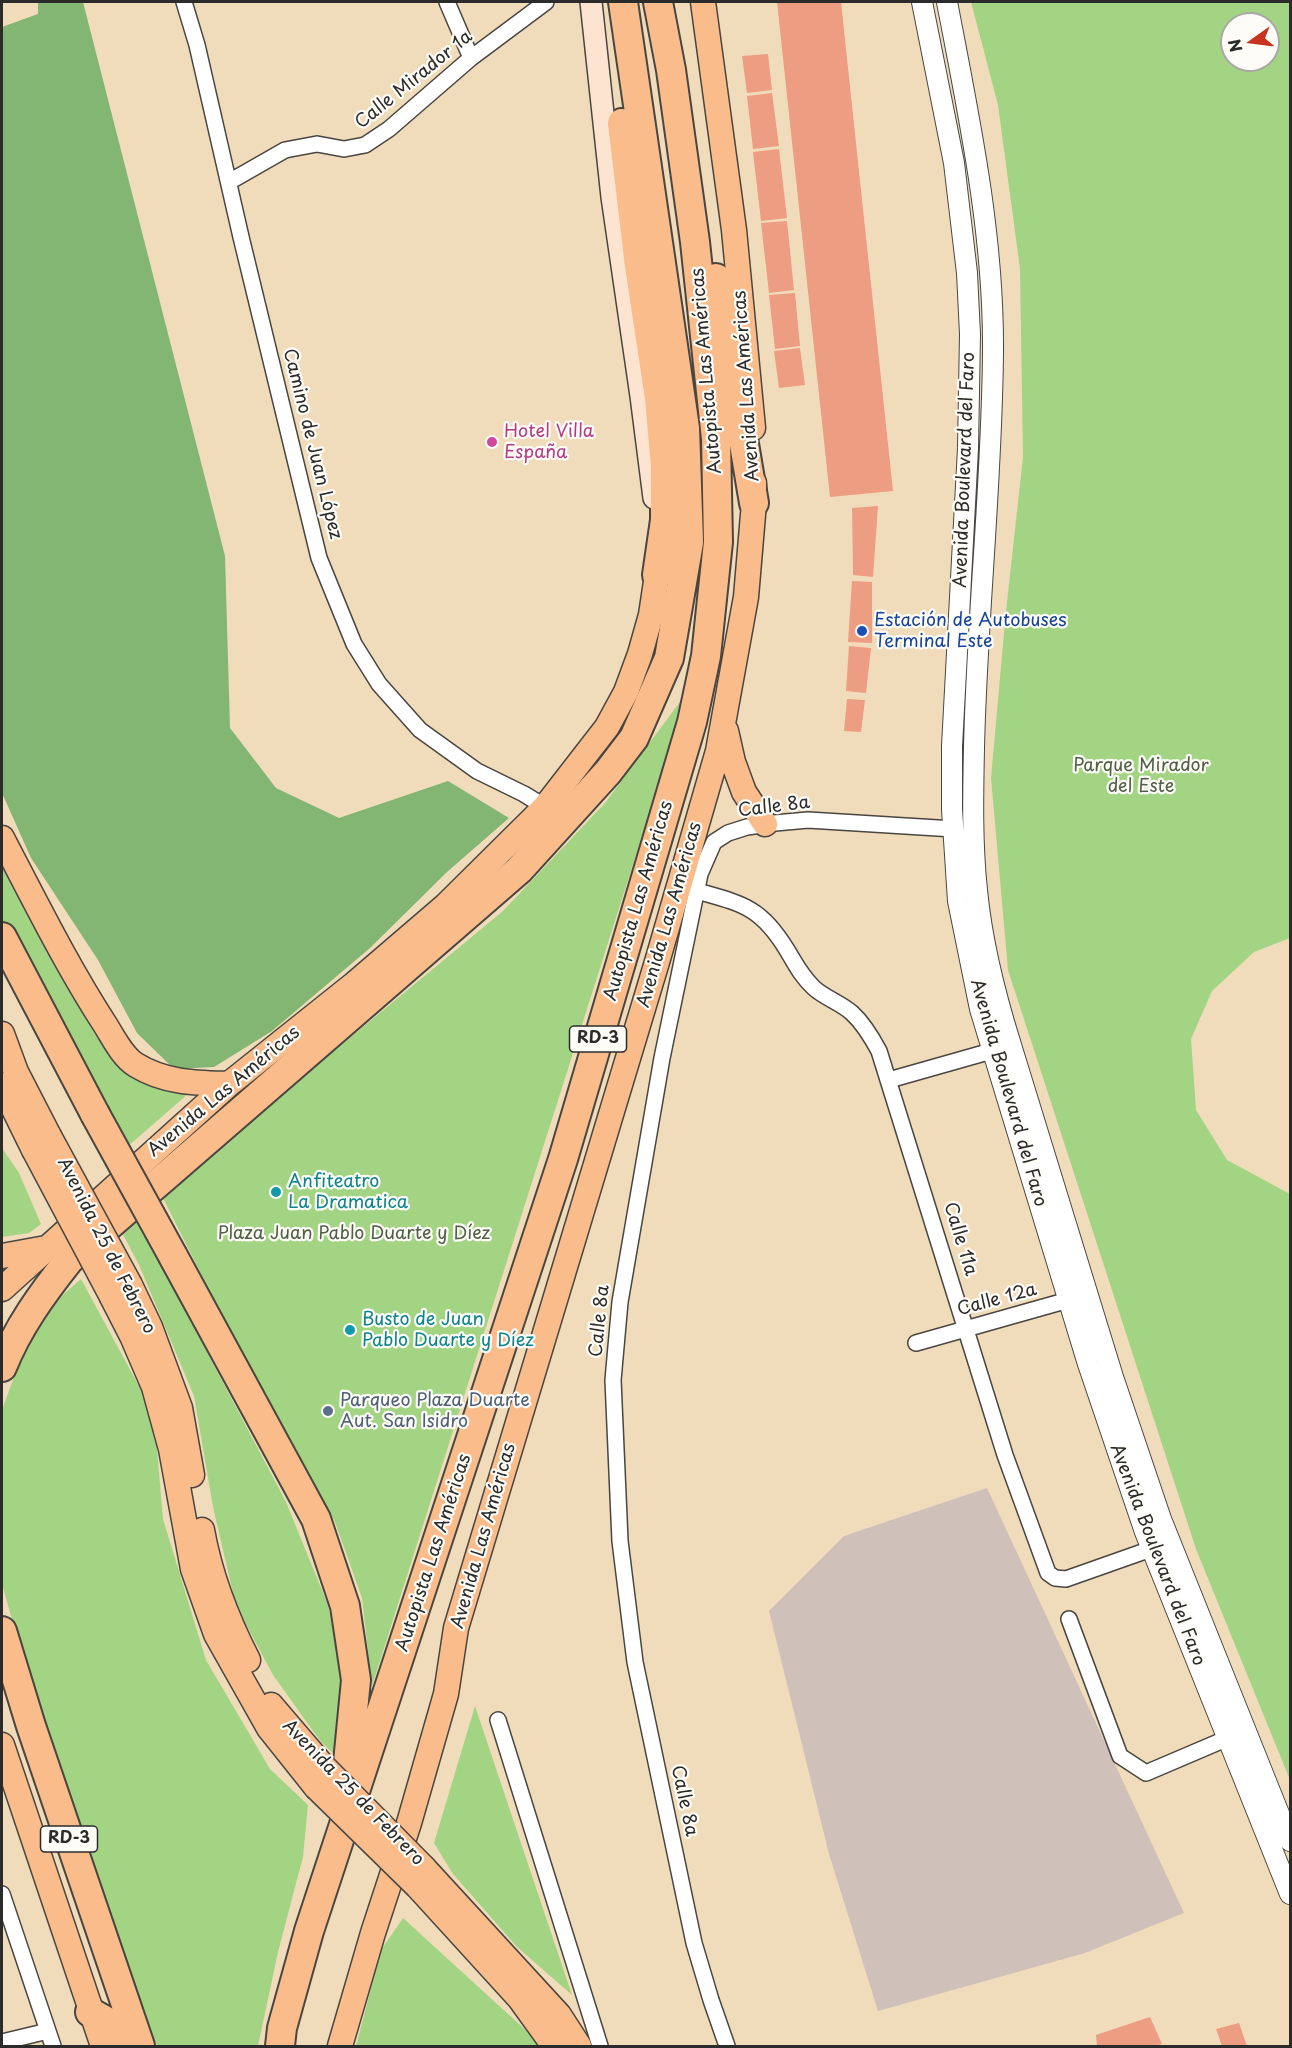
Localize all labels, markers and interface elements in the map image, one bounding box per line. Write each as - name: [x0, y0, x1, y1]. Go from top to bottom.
- north arrow: [1220, 12, 1280, 72]
- street label: Calle Mirador 1a: [351, 26, 477, 134]
- text: N: [1221, 37, 1248, 55]
- street label: Autopista Las Américas: [687, 267, 727, 475]
- street label: Avenida Las Américas: [730, 290, 764, 482]
- street label: Camino de Juan López: [278, 347, 346, 541]
- street label: Avenida Boulevard del Faro: [950, 352, 980, 588]
- place label: Hotel Villa España: [504, 421, 594, 464]
- marker: Hotel Villa España: [485, 435, 499, 449]
- place label: Estación de Autobuses Terminal Este: [874, 610, 1067, 652]
- marker: Estación de Autobuses Terminal Este: [855, 624, 869, 638]
- park label: Parque Mirador del Este: [1073, 755, 1209, 798]
- street label: Calle 8a: [737, 792, 811, 822]
- street label: Autopista Las Américas: [600, 799, 678, 1003]
- street label: Avenida Las Américas: [633, 820, 707, 1010]
- street label: Avenida Boulevard del Faro: [965, 977, 1051, 1209]
- street label: Avenida Las Américas: [144, 1022, 304, 1162]
- road number: RD-3: [570, 1026, 626, 1052]
- street label: Avenida 25 de Febrero: [52, 1154, 160, 1338]
- place label: Anfiteatro La Dramatica: [288, 1171, 408, 1214]
- marker: Anfiteatro La Dramatica: [269, 1185, 283, 1199]
- street label: Calle 11a: [939, 1200, 981, 1278]
- park label: Plaza Juan Pablo Duarte y Díez: [218, 1223, 490, 1245]
- street label: Calle 12a: [955, 1279, 1039, 1321]
- street label: Calle 8a: [585, 1284, 615, 1358]
- place label: Busto de Juan Pablo Duarte y Díez: [362, 1309, 534, 1352]
- marker: Busto de Juan Pablo Duarte y Díez: [343, 1323, 357, 1337]
- place label: Parqueo Plaza Duarte Aut. San Isidro: [340, 1390, 530, 1432]
- marker: Parqueo Plaza Duarte Aut. San Isidro: [321, 1404, 335, 1418]
- street label: Avenida Las Américas: [447, 1441, 521, 1631]
- street label: Avenida Boulevard del Faro: [1105, 1441, 1209, 1669]
- street label: Autopista Las Américas: [392, 1451, 476, 1655]
- street label: Avenida 25 de Febrero: [278, 1716, 428, 1870]
- street label: Calle 8a: [666, 1763, 702, 1839]
- road number: RD-3: [40, 1826, 98, 1852]

